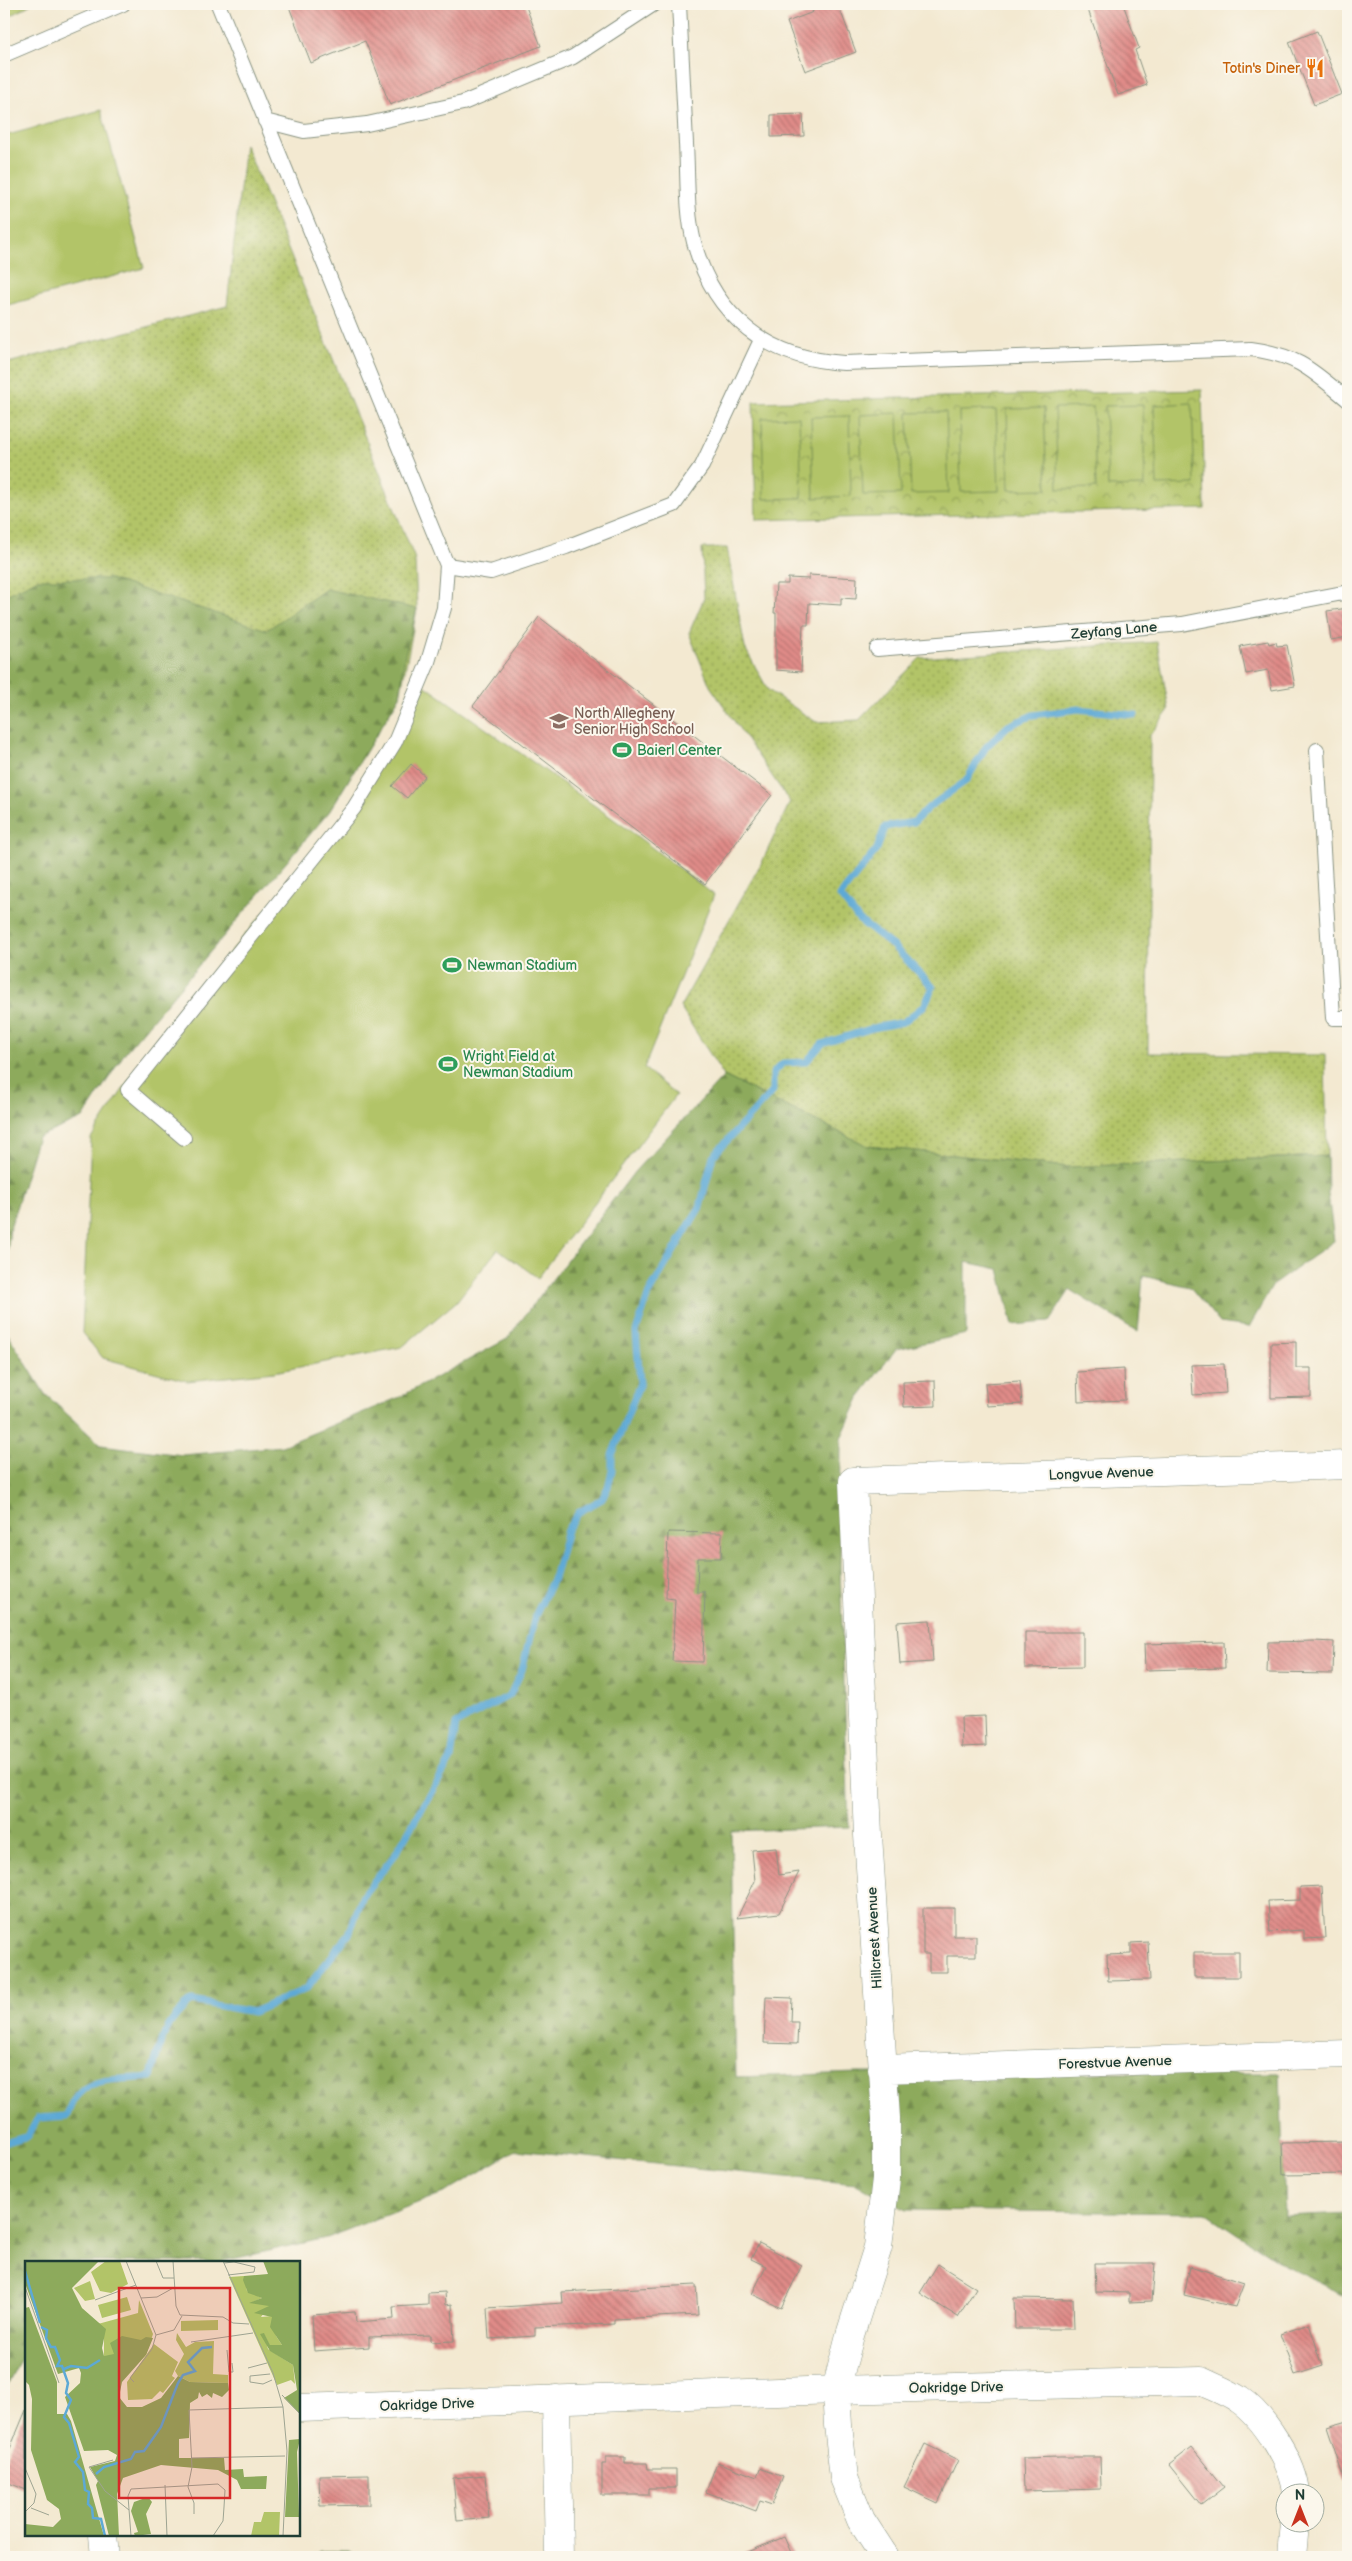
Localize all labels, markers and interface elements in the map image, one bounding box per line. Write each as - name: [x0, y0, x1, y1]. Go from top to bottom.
- restaurant icon: Totin's Diner: [1304, 57, 1326, 79]
- place label: Totin's Diner: [1222, 60, 1301, 77]
- street label: Zeyfang Lane: [1069, 618, 1158, 643]
- place label: North Allegheny Senior High School: [574, 705, 694, 738]
- school or university icon: North Allegheny Senior High School: [548, 710, 570, 732]
- sports icon: Baierl Center: [611, 739, 633, 761]
- place label: Baierl Center: [637, 742, 722, 759]
- sports icon: Newman Stadium: [441, 954, 463, 976]
- place label: Newman Stadium: [467, 957, 577, 974]
- place label: Wright Field at Newman Stadium: [463, 1048, 573, 1081]
- sports icon: Wright Field at Newman Stadium: [437, 1053, 459, 1075]
- street label: Longvue Avenue: [1048, 1463, 1154, 1484]
- street label: Hillcrest Avenue: [863, 1887, 886, 1989]
- street label: Forestvue Avenue: [1058, 2052, 1172, 2073]
- inset map: [25, 2261, 300, 2536]
- street label: Oakridge Drive: [909, 2378, 1004, 2397]
- street label: Oakridge Drive: [379, 2394, 475, 2415]
- north arrow: [1274, 2484, 1324, 2534]
- text: N: [1295, 2487, 1305, 2504]

